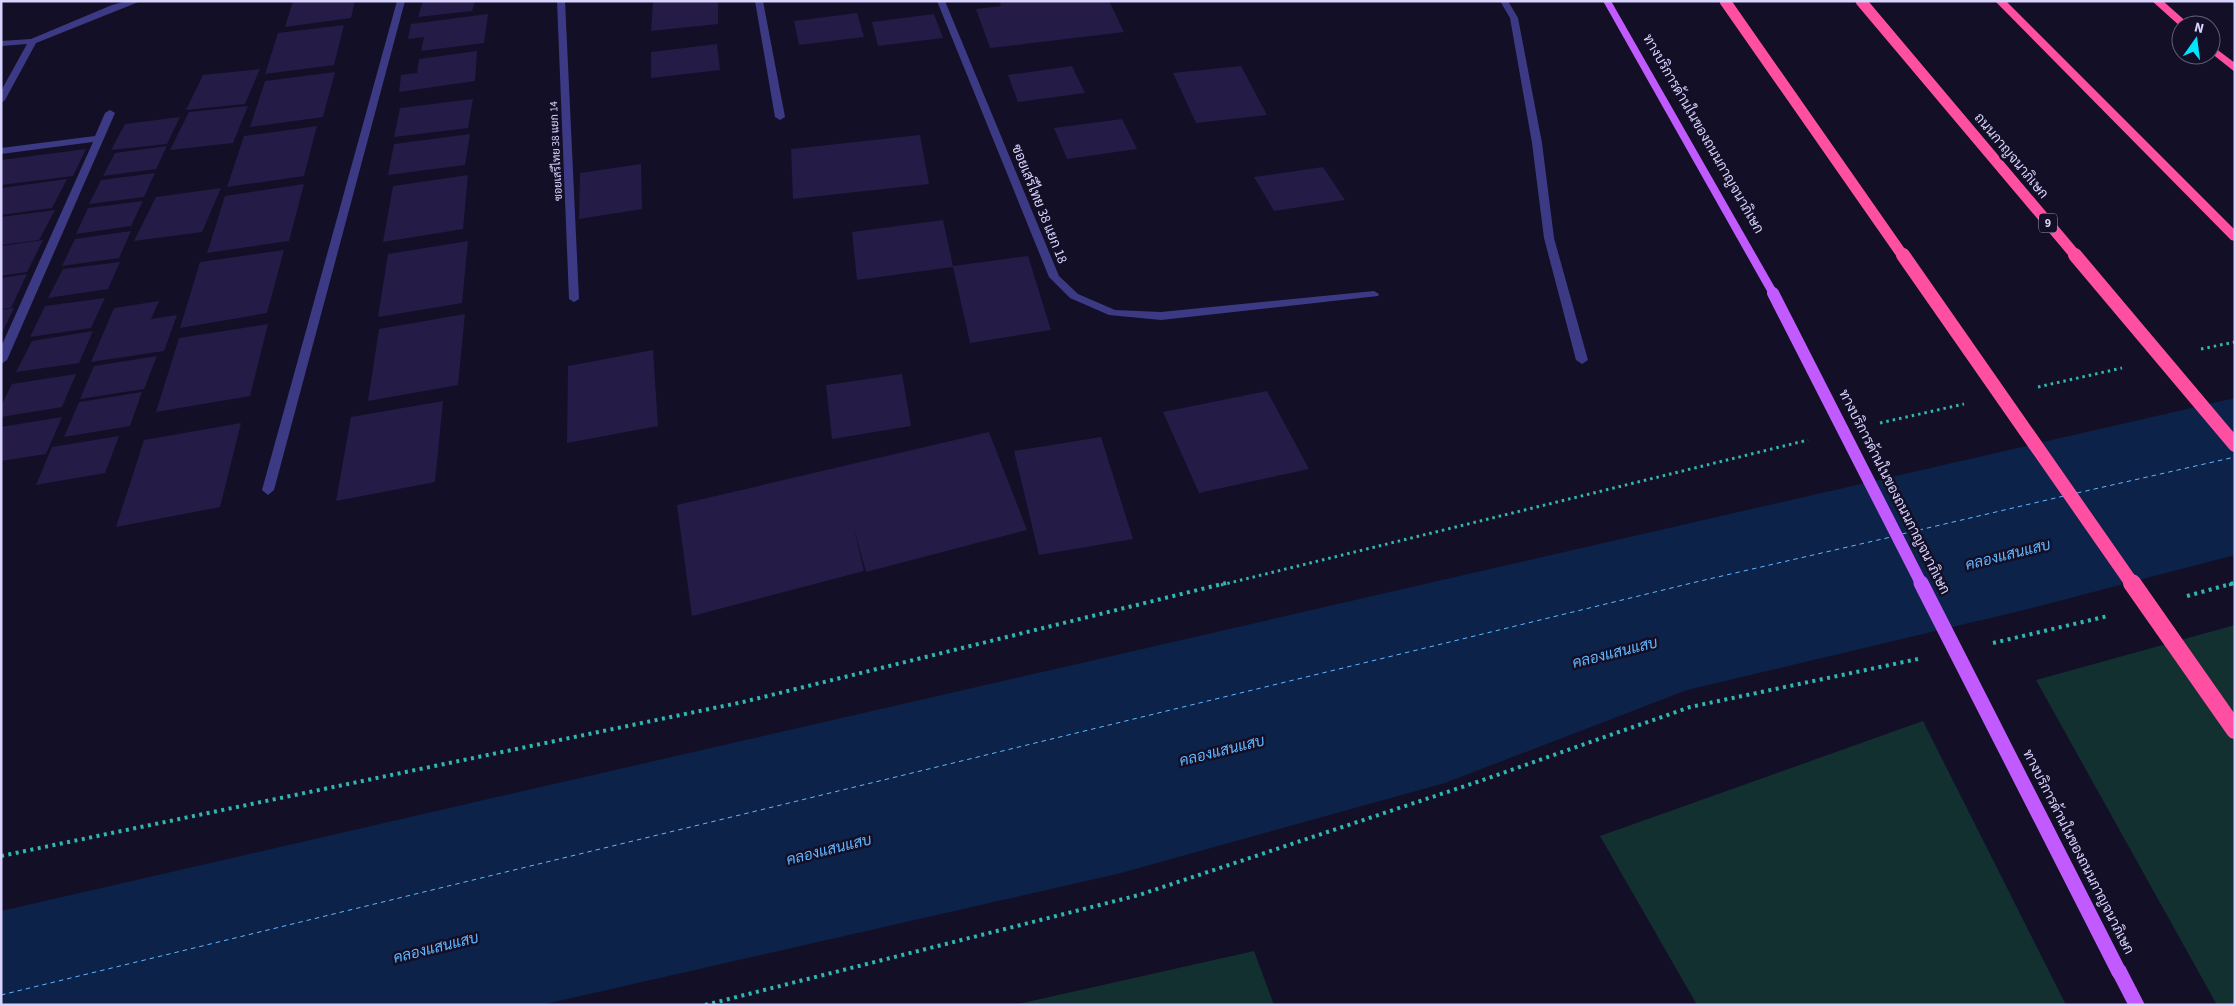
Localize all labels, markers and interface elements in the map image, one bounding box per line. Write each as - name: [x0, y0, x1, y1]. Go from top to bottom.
- north arrow: [2171, 15, 2221, 65]
- text: N: [2192, 18, 2206, 39]
- street label: ทางบริการด้านในของถนนกาญจนาภิเษก: [1638, 31, 1768, 237]
- street label: ซอยเสรีไทย 38 แยก 14: [545, 100, 566, 201]
- street label: ถนนกาญจนาภิเษก: [1969, 109, 2053, 203]
- street label: ซอยเสรีไทย 38 แยก 18: [1006, 141, 1072, 267]
- road number: 9: [2039, 214, 2057, 232]
- street label: ทางบริการด้านในของถนนกาญจนาภิเษก: [1833, 386, 1955, 598]
- water label: คลองแสนแสบ: [1963, 534, 2053, 576]
- water label: คลองแสนแสบ: [1570, 632, 1660, 674]
- water label: คลองแสนแสบ: [1177, 730, 1267, 772]
- street label: ทางบริการด้านในของถนนกาญจนาภิเษก: [2017, 746, 2139, 958]
- water label: คลองแสนแสบ: [784, 829, 874, 871]
- water label: คลองแสนแสบ: [391, 927, 481, 969]

